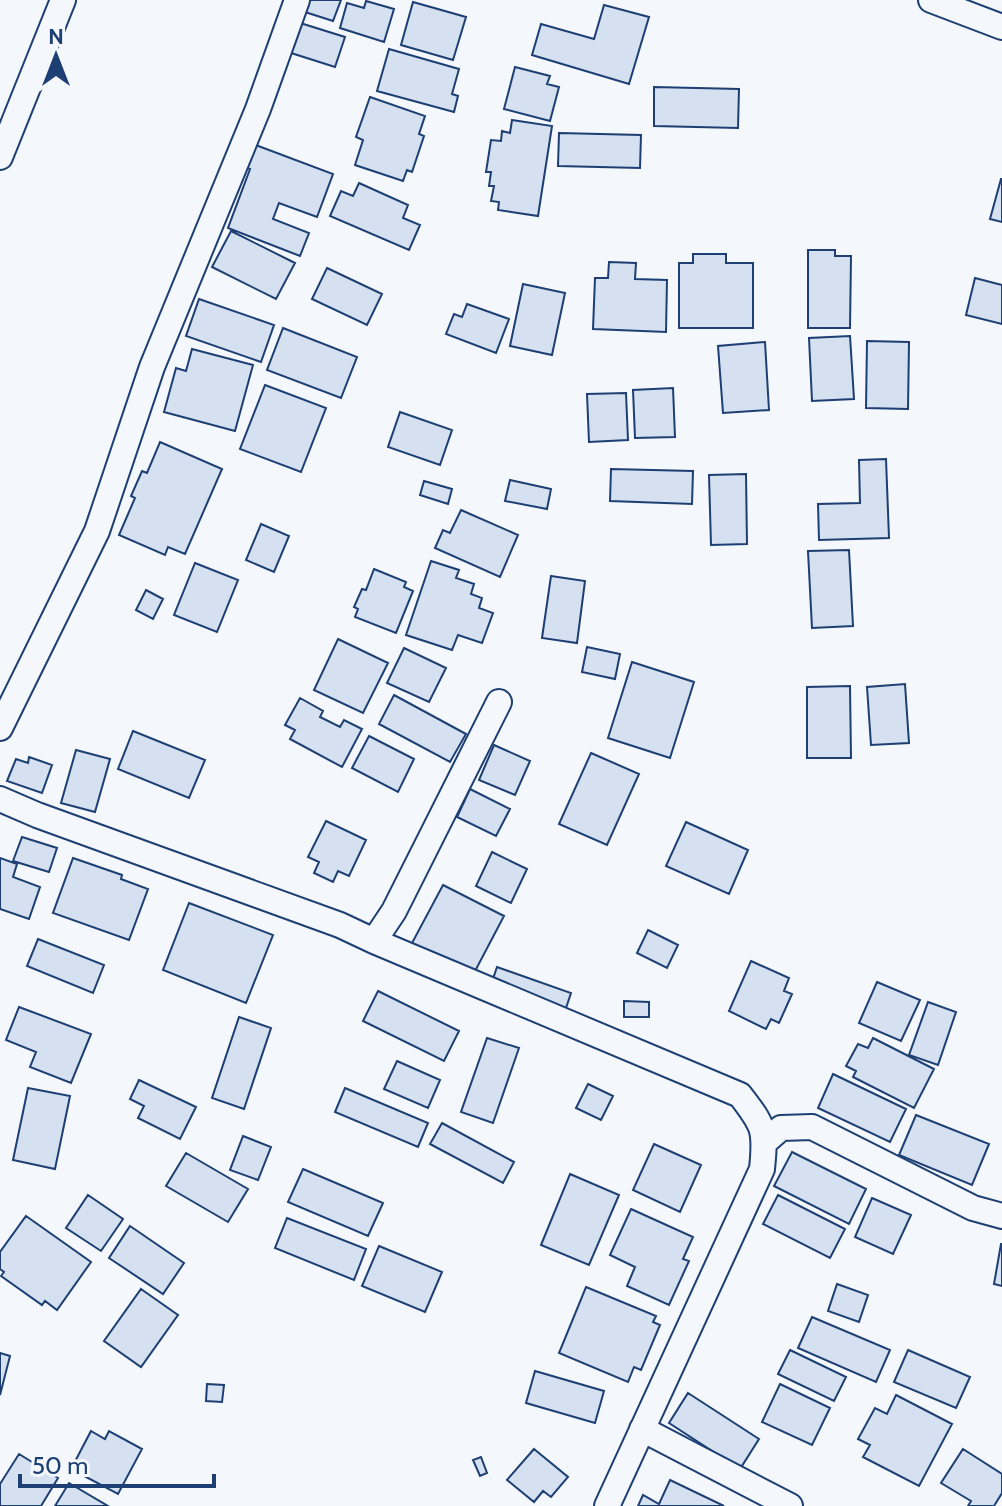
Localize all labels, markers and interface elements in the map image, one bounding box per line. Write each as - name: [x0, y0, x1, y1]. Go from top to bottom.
- north arrow: [16, 16, 96, 96]
- text: N: [48, 23, 64, 50]
- scale bar: [20, 1438, 214, 1488]
- text: 50 m: [32, 1451, 88, 1480]

